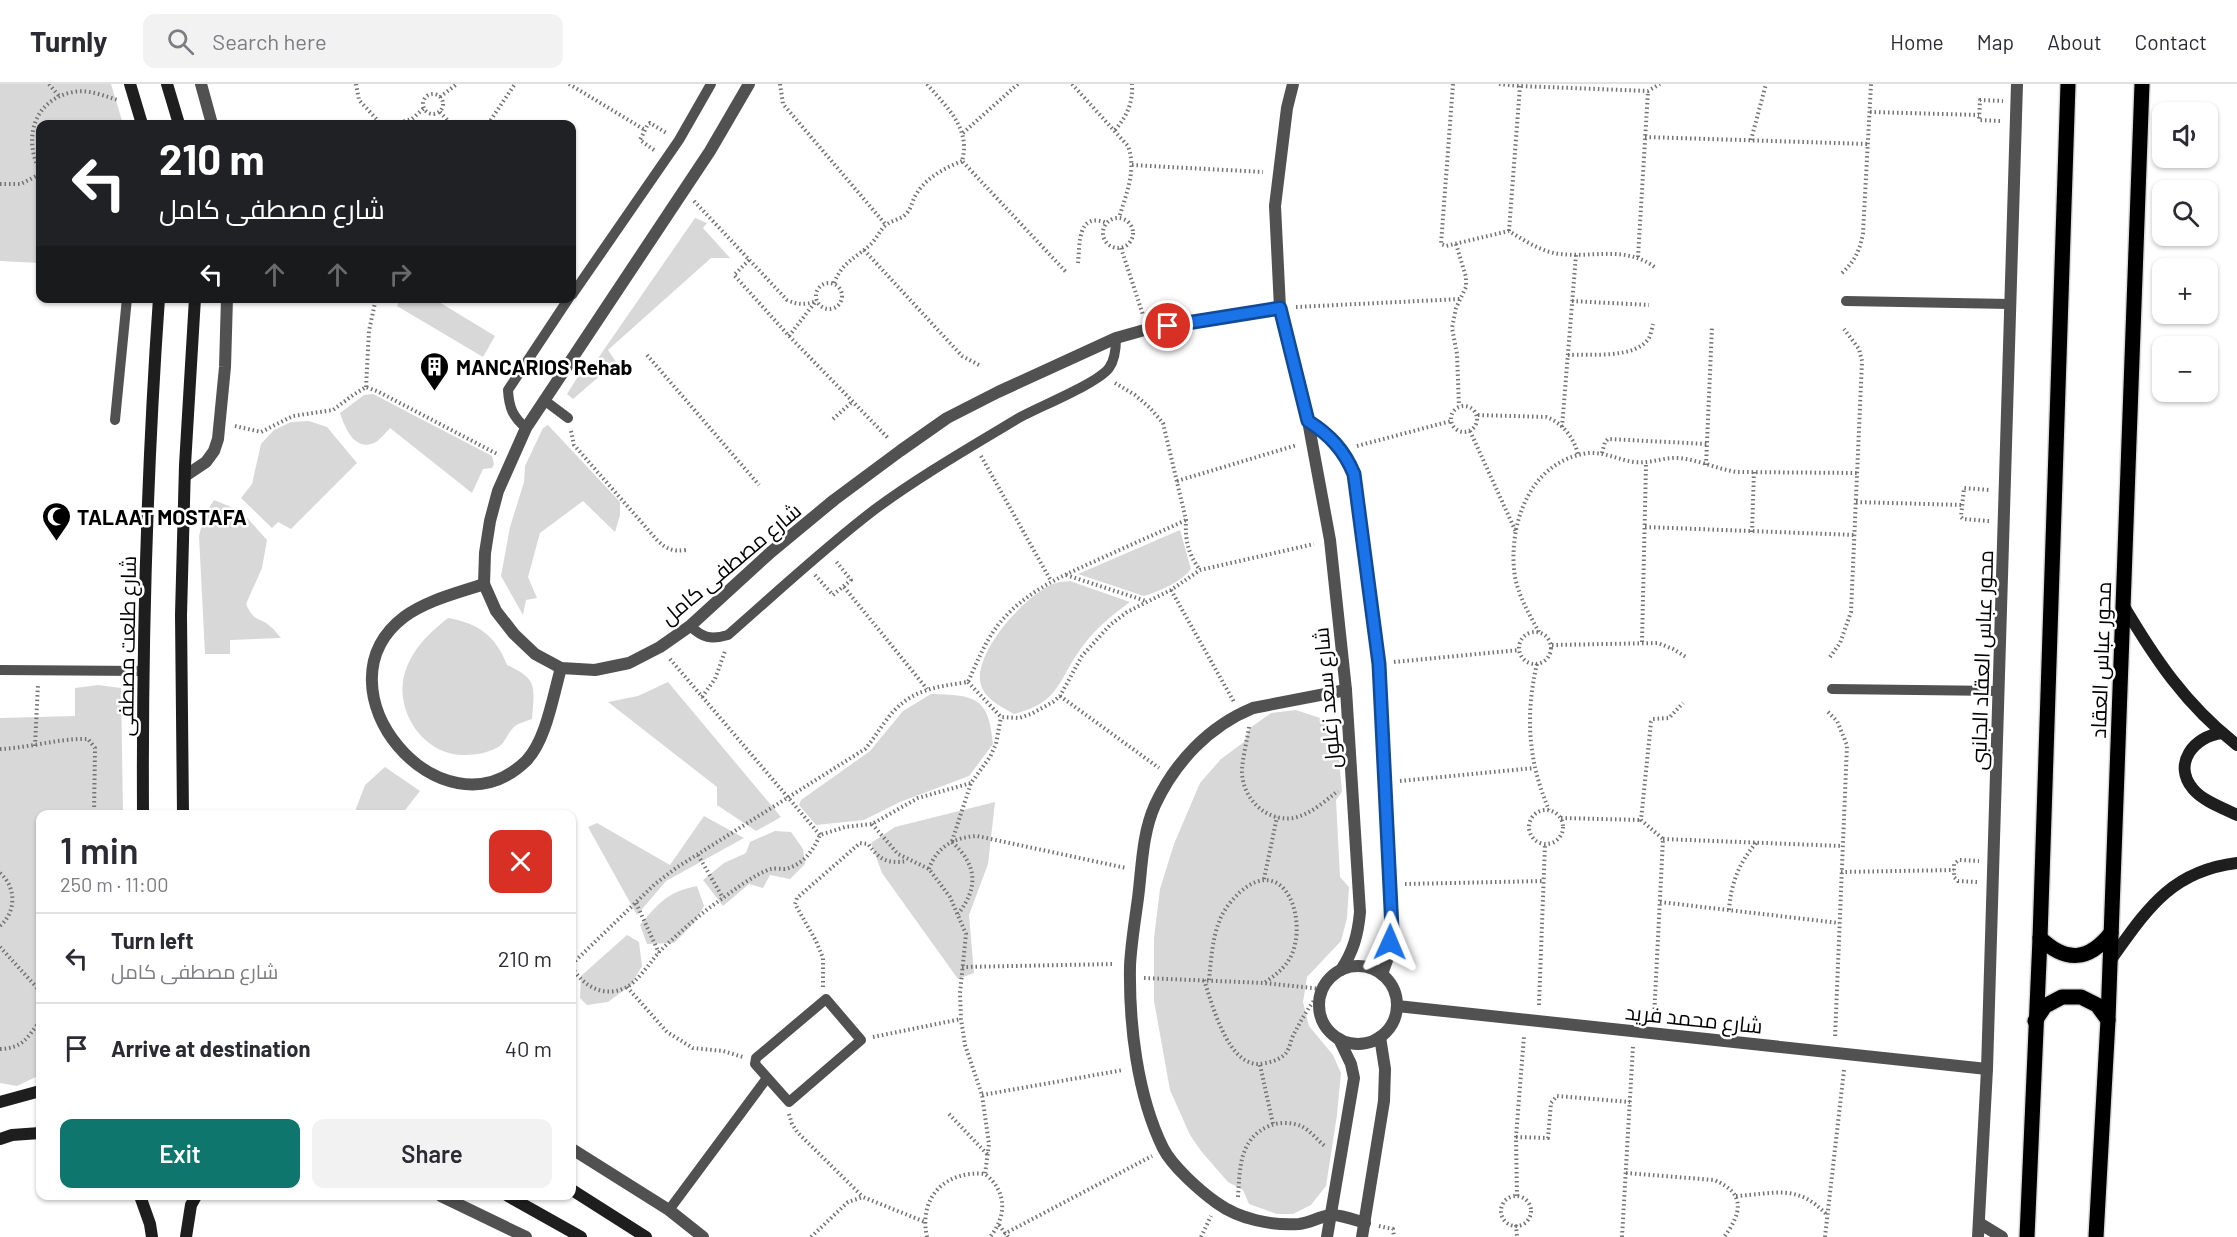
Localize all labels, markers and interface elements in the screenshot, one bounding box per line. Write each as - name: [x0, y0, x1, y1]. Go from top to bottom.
- search box: [143, 14, 563, 68]
- text: Turnly: [30, 24, 107, 58]
- icon: search: [164, 25, 197, 58]
- text: Search here: [212, 28, 327, 54]
- text: Home: [1890, 29, 1944, 54]
- text: Map: [1977, 29, 2014, 54]
- text: About: [2047, 29, 2102, 54]
- text: Contact: [2135, 29, 2207, 54]
- map controls: [2152, 102, 2218, 402]
- button: sound: [2152, 102, 2218, 168]
- text: 210 m: [159, 133, 265, 183]
- icon: left: [60, 144, 138, 222]
- button: search: [2152, 180, 2218, 246]
- text: شارع مصطفى كامل: [159, 192, 385, 224]
- icon: left: [195, 258, 228, 291]
- icon: ahead: [258, 258, 291, 291]
- icon: ahead: [321, 258, 354, 291]
- icon: right: [384, 258, 417, 291]
- button: +: [2152, 258, 2218, 324]
- pin: [1142, 300, 1193, 351]
- icon: arrive: [1151, 309, 1184, 342]
- button: −: [2152, 336, 2218, 402]
- building icon: MANCARIOS Rehab: [419, 350, 451, 392]
- place label: MANCARIOS Rehab: [456, 354, 633, 379]
- street label: شارع مصطفى كامل: [655, 497, 807, 631]
- mosque icon: TALAAT MOSTAFA: [40, 500, 72, 542]
- place label: TALAAT MOSTAFA: [77, 504, 247, 529]
- street label: محور عباس العقاد الجانبى: [1965, 549, 1999, 771]
- street label: شارع طلعت مصطفى: [112, 555, 143, 737]
- street label: محور عباس العقاد: [2085, 581, 2117, 739]
- street label: شارع سعد زغلول: [1307, 626, 1348, 770]
- text: 1 min: [60, 828, 139, 871]
- button: close: [489, 830, 552, 893]
- text: 250 m · 11:00: [60, 872, 168, 896]
- position arrow: [1358, 910, 1422, 974]
- text: Turn left: [111, 927, 194, 953]
- icon: left: [60, 942, 93, 975]
- text: 210 m: [498, 945, 552, 971]
- text: شارع مصطفى كامل: [111, 959, 278, 983]
- street label: شارع محمد فريد: [1624, 998, 1764, 1041]
- icon: arrive: [60, 1032, 93, 1065]
- text: Arrive at destination: [111, 1035, 310, 1061]
- text: 40 m: [505, 1035, 552, 1061]
- button: Exit: [60, 1119, 300, 1188]
- button: Share: [312, 1119, 552, 1188]

